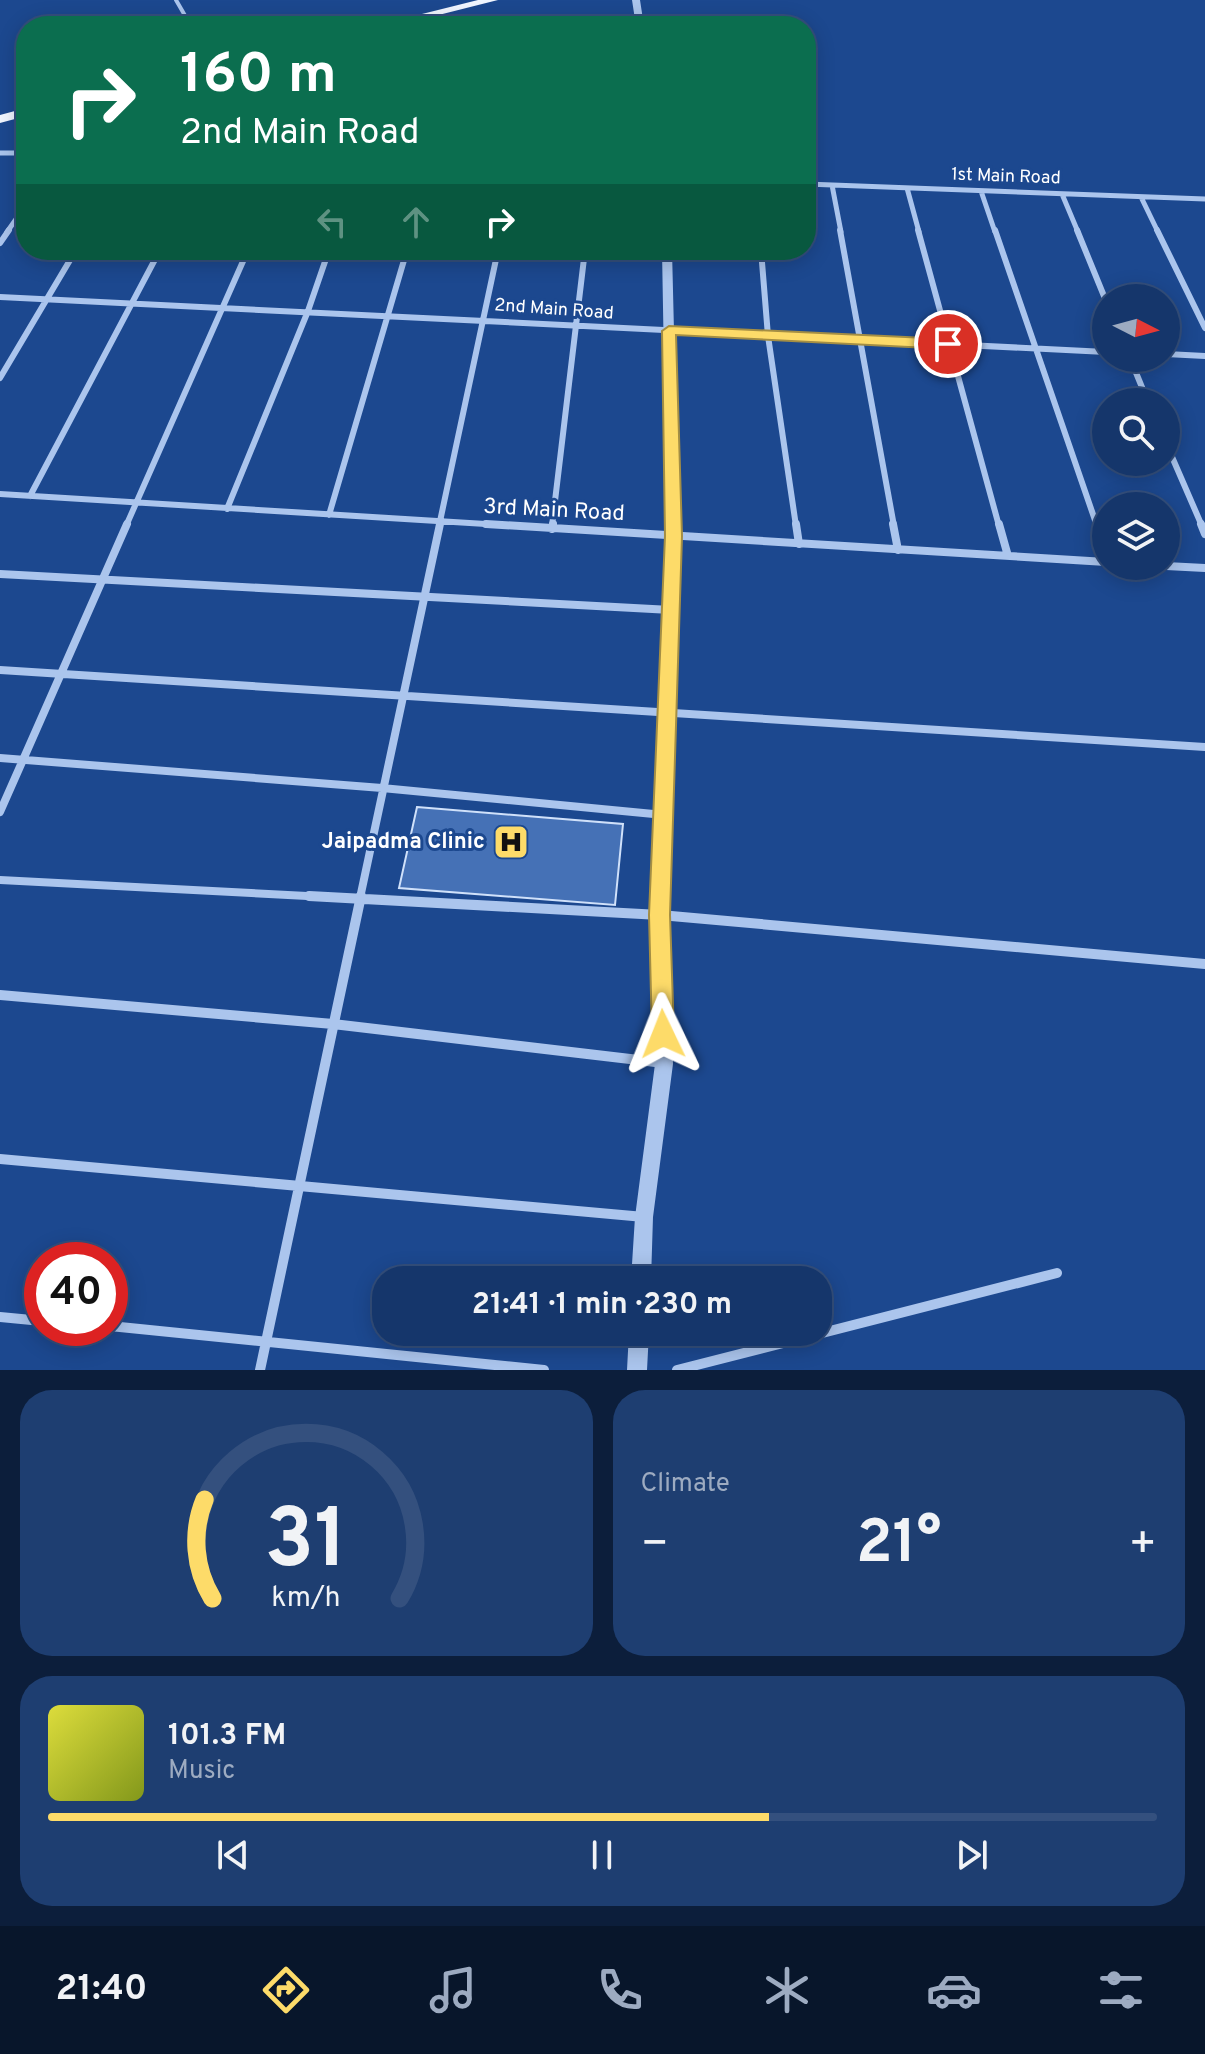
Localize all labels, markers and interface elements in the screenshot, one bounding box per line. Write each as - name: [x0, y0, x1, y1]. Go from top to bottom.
- text: 160 m: [180, 42, 337, 112]
- icon: right: [48, 48, 152, 152]
- text: 2nd Main Road: [180, 111, 420, 157]
- street label: 1st Main Road: [951, 164, 1061, 190]
- icon: left: [310, 200, 354, 244]
- icon: ahead: [394, 200, 438, 244]
- icon: right: [478, 200, 522, 244]
- north arrow: [1092, 284, 1180, 372]
- map controls: [1092, 284, 1180, 580]
- street label: 2nd Main Road: [493, 294, 615, 326]
- pin: [914, 310, 982, 378]
- icon: arrive: [926, 322, 970, 366]
- button: search: [1092, 388, 1180, 476]
- button: layers: [1092, 492, 1180, 580]
- street label: 3rd Main Road: [483, 494, 625, 528]
- hospital icon: Jaipadma Clinic: [492, 823, 530, 861]
- place label: Jaipadma Clinic: [322, 829, 485, 856]
- position arrow: [621, 992, 705, 1076]
- speed limit sign: 40: [24, 1242, 128, 1346]
- text: 21:41 · 1 min · 230 m: [472, 1287, 732, 1324]
- text: Climate: [641, 1468, 730, 1501]
- text: 31: [265, 1492, 348, 1597]
- text: 21°: [856, 1508, 942, 1584]
- text: −: [641, 1518, 669, 1574]
- text: +: [1129, 1518, 1157, 1574]
- text: km/h: [272, 1581, 341, 1617]
- text: 101.3 FM: [168, 1718, 286, 1755]
- text: Music: [168, 1755, 235, 1788]
- icon: previous: [211, 1833, 255, 1877]
- icon: pause: [580, 1833, 624, 1877]
- icon: next: [950, 1833, 994, 1877]
- icon: directions: [258, 1962, 314, 2018]
- icon: music: [425, 1962, 481, 2018]
- icon: phone: [592, 1962, 648, 2018]
- icon: climate: [759, 1962, 815, 2018]
- icon: car: [926, 1962, 982, 2018]
- icon: filters: [1093, 1962, 1149, 2018]
- text: 21:40: [56, 1967, 147, 2013]

